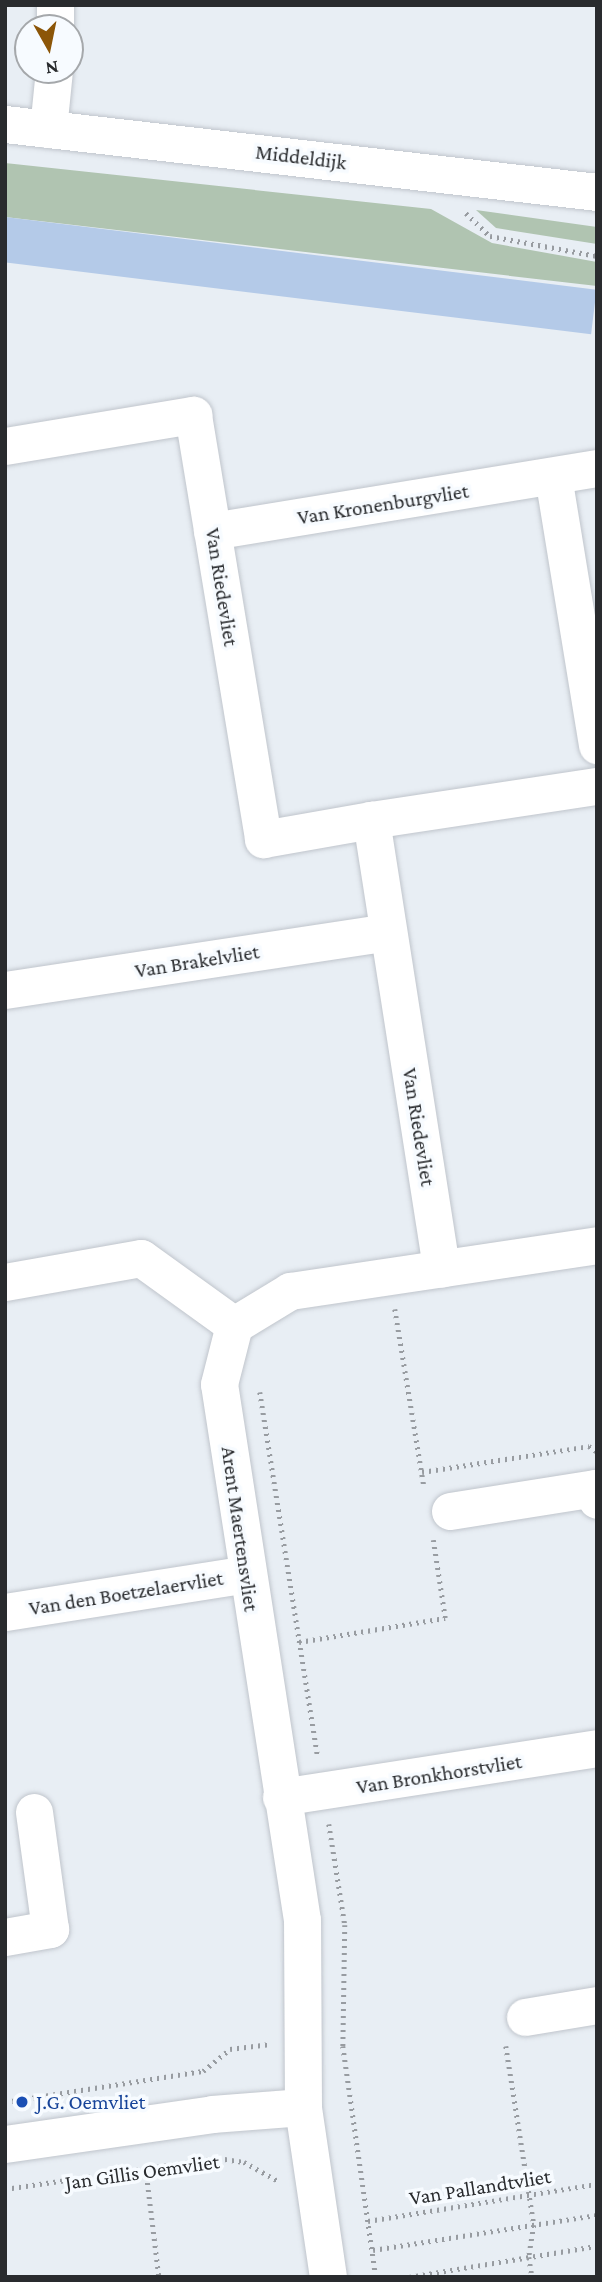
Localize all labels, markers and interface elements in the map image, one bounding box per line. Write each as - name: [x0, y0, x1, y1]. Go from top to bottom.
- north arrow: [14, 14, 84, 84]
- text: N: [44, 57, 60, 80]
- street label: Middeldijk: [254, 139, 348, 175]
- street label: Van Kronenburgvliet: [295, 478, 471, 530]
- street label: Van Riedevliet: [200, 526, 244, 648]
- street label: Van Brakelvliet: [133, 939, 261, 983]
- street label: Van Riedevliet: [397, 1066, 441, 1188]
- street label: Arent Maertensvliet: [216, 1445, 264, 1613]
- street label: Van den Boetzelaervliet: [27, 1565, 225, 1621]
- street label: Van Bronkhorstvliet: [354, 1748, 524, 1800]
- place label: J.G. Oemvliet: [36, 2089, 145, 2115]
- marker: J.G. Oemvliet: [14, 2094, 30, 2110]
- street label: Jan Gillis Oemvliet: [63, 2149, 221, 2195]
- street label: Van Pallandtvliet: [408, 2163, 552, 2211]

